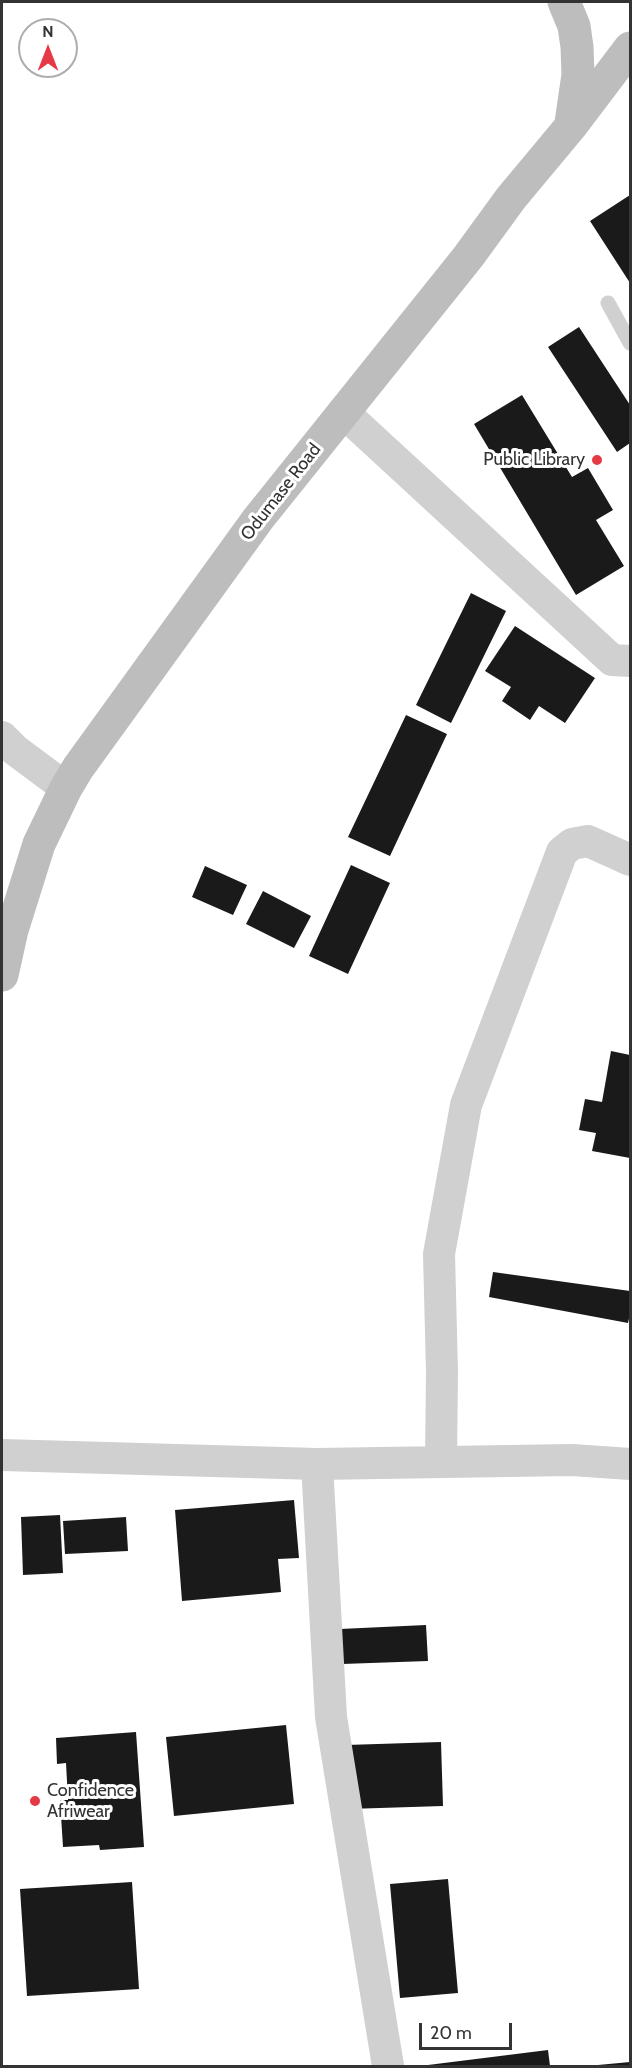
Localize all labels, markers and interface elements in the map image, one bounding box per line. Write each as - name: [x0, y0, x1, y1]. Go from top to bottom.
- north arrow: [18, 18, 78, 78]
- text: N: [42, 22, 54, 41]
- street label: Odumase Road: [236, 439, 326, 545]
- place label: Public Library: [483, 449, 585, 471]
- marker: Public Library: [590, 453, 604, 467]
- place label: Confidence Afriwear: [47, 1780, 134, 1822]
- marker: Confidence Afriwear: [28, 1794, 42, 1808]
- scale bar: [422, 2011, 515, 2049]
- text: 20 m: [430, 2022, 472, 2044]

